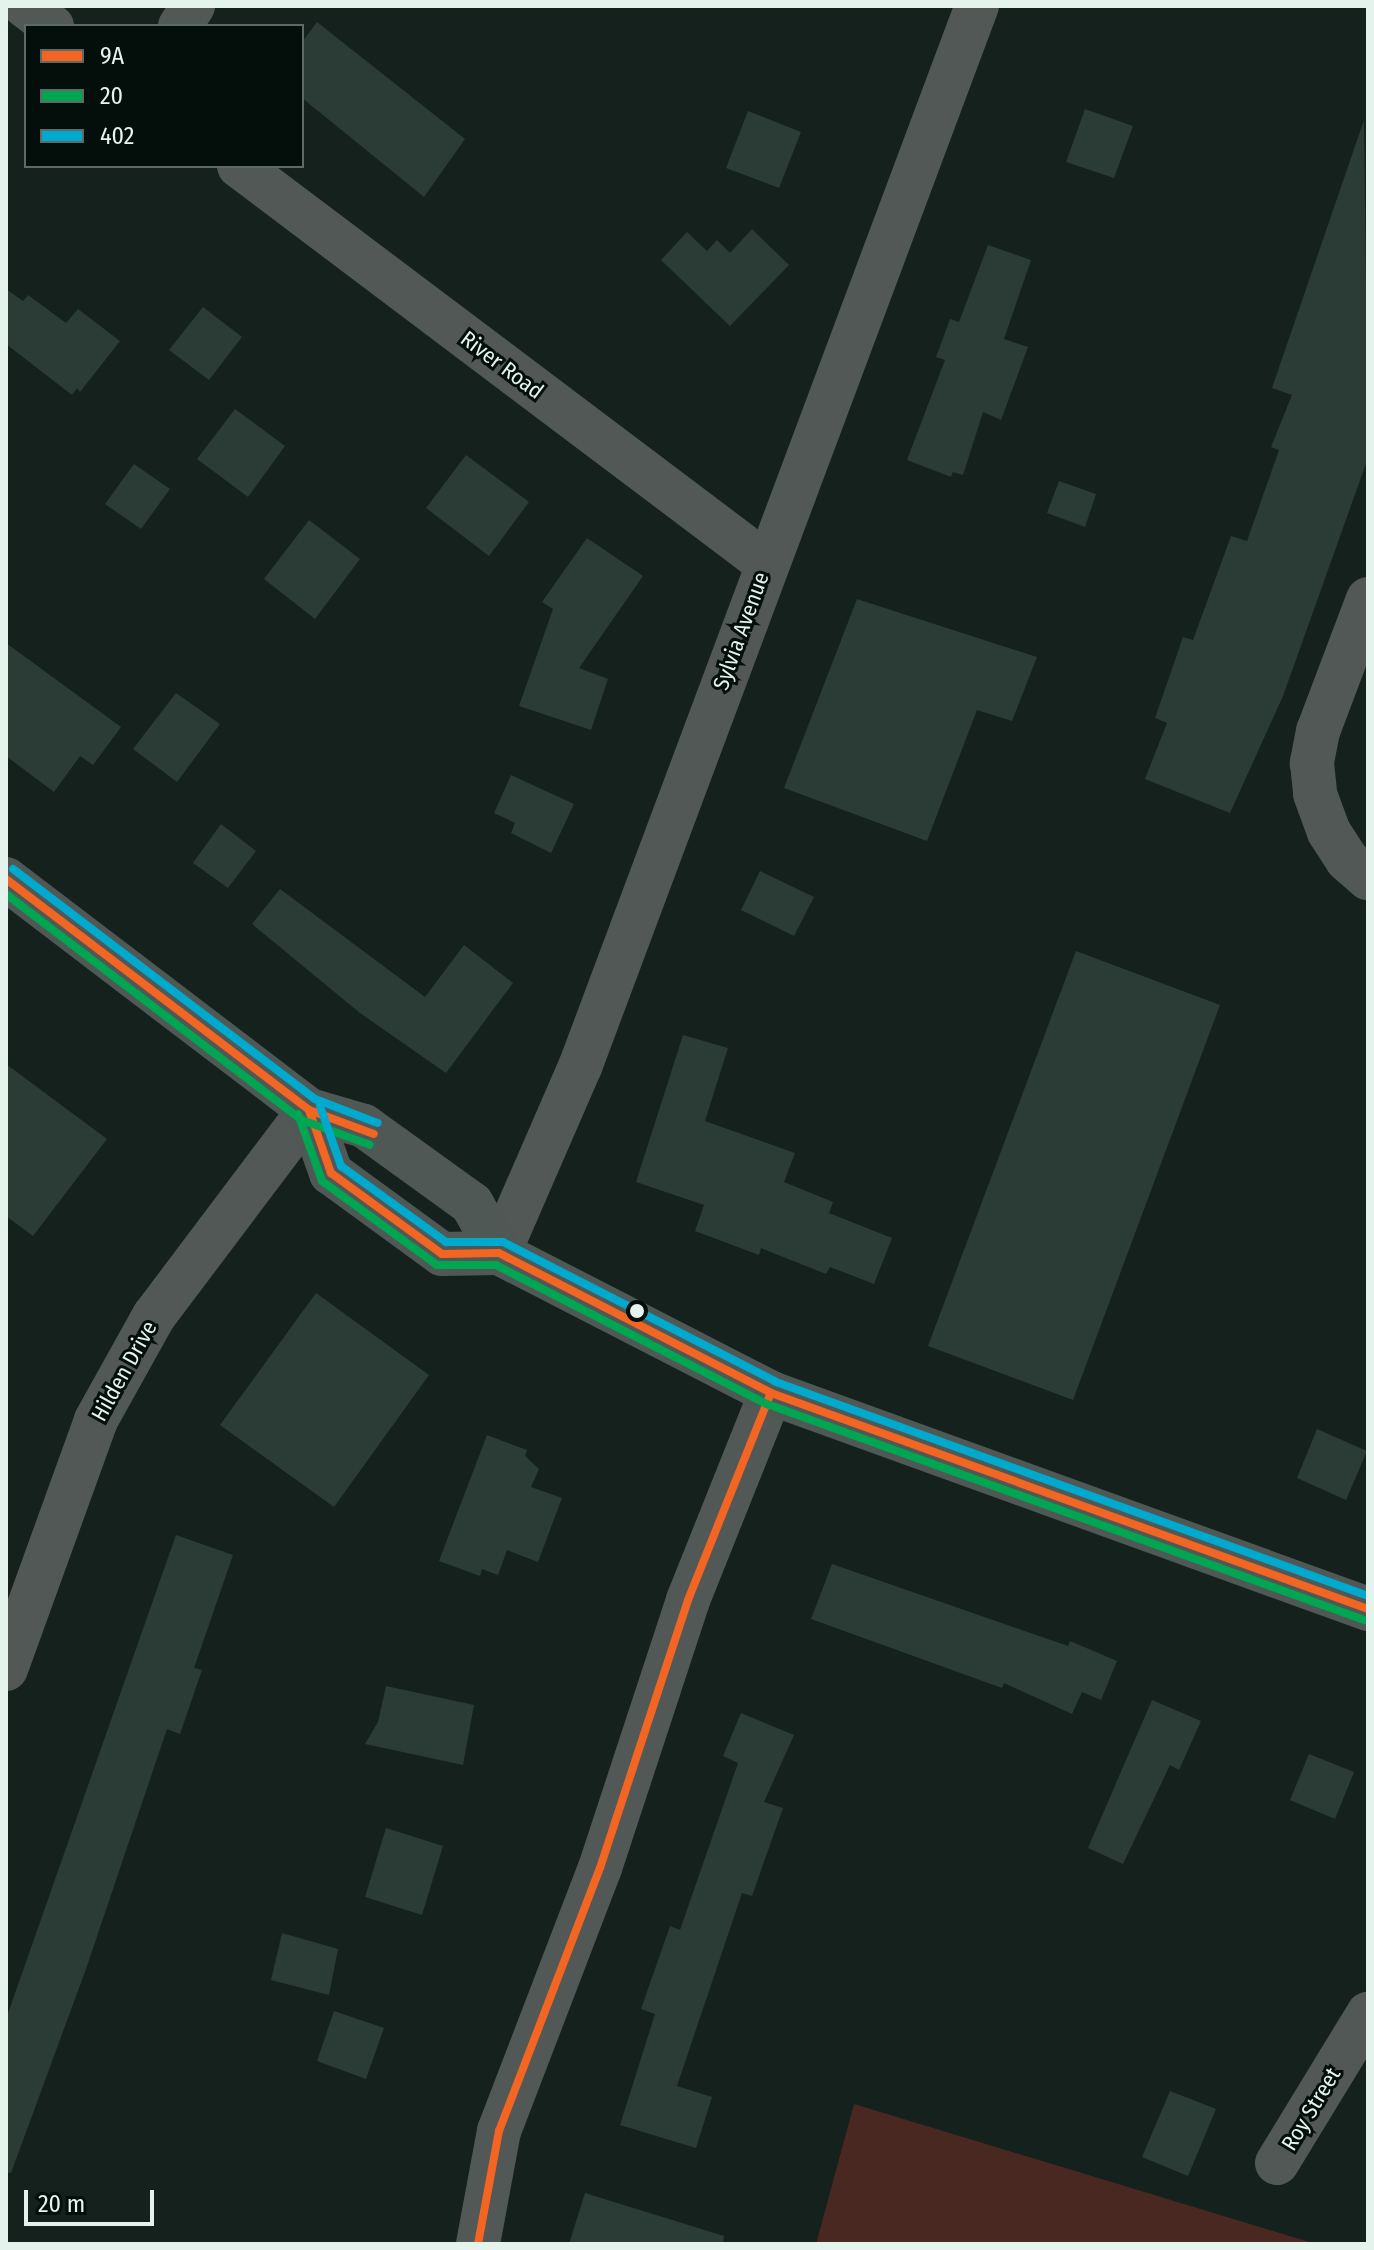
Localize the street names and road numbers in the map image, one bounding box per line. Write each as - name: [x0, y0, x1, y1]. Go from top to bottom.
- street label: River Road: [455, 325, 549, 405]
- street label: Sylvia Avenue: [707, 568, 775, 694]
- street label: Hilden Drive: [86, 1316, 162, 1426]
- street label: Roy Street: [1276, 2063, 1346, 2155]

